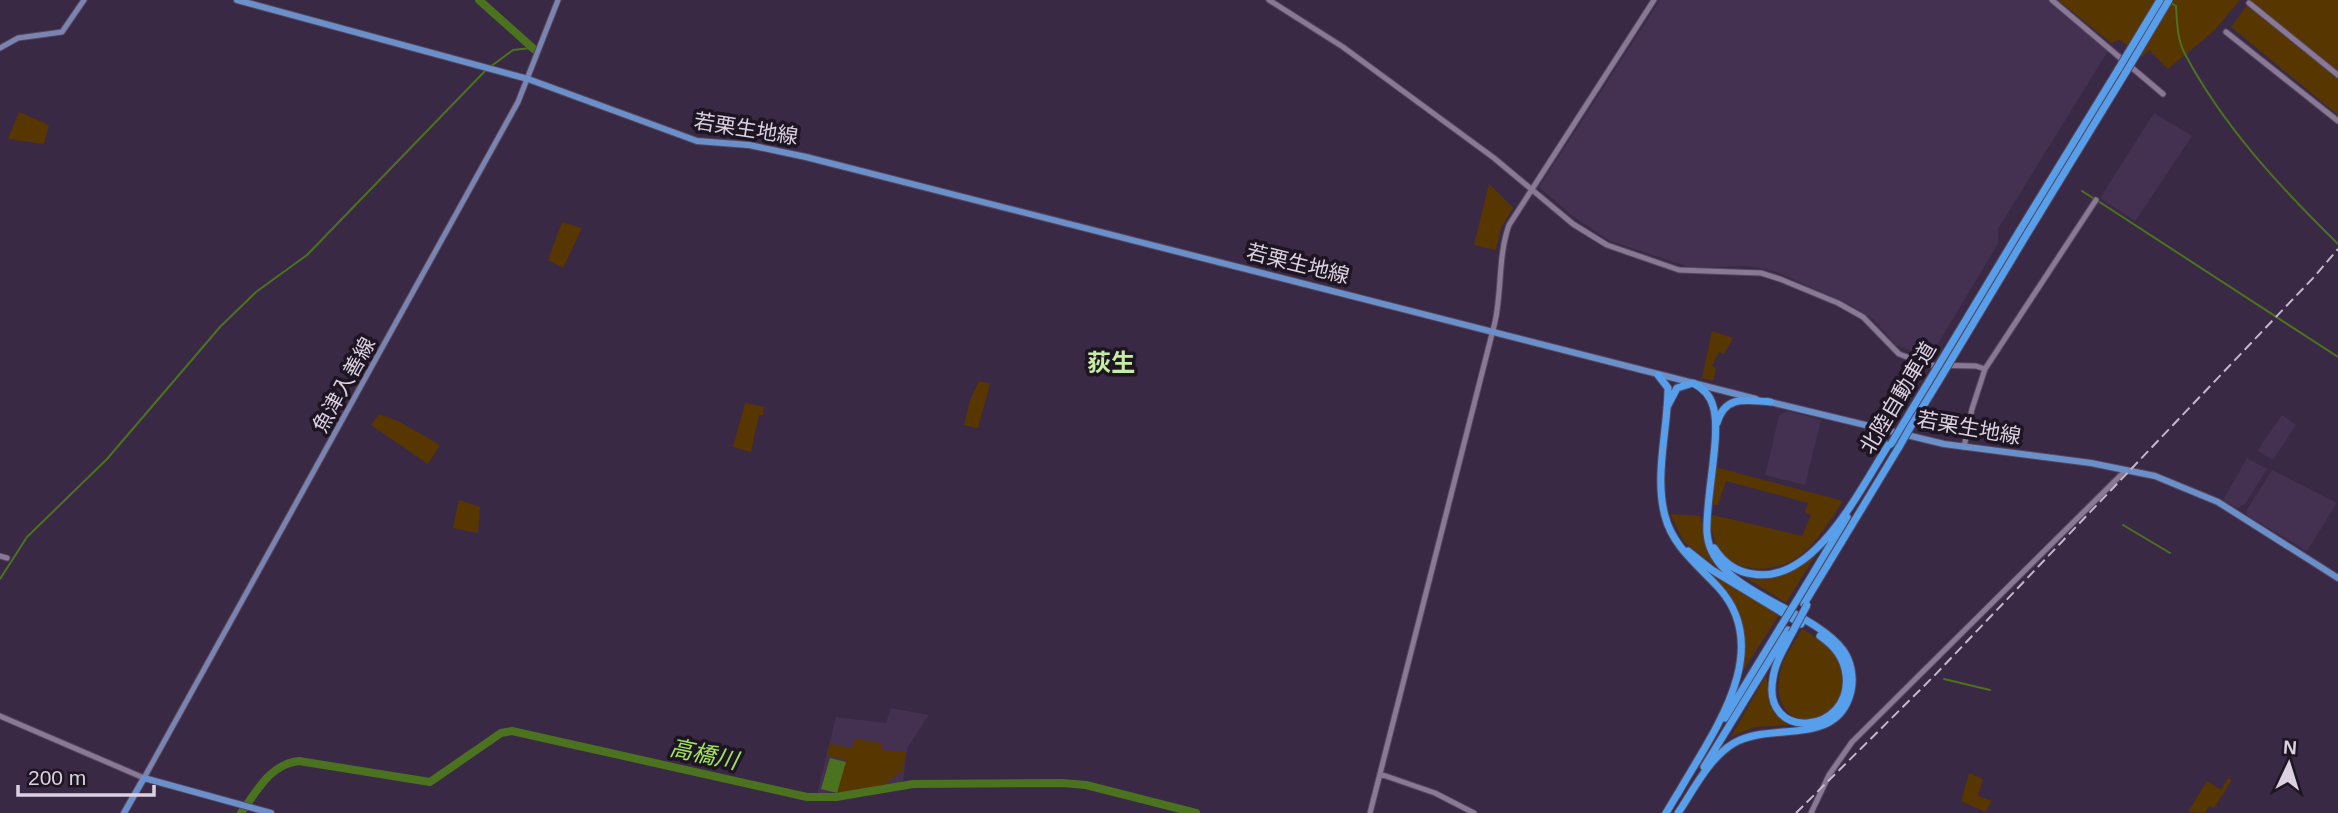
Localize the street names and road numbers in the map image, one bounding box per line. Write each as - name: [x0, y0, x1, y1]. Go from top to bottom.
- street label: 若栗生地線: [692, 109, 800, 148]
- street label: 若栗生地線: [1244, 240, 1352, 287]
- street label: 魚津入善線: [308, 333, 379, 436]
- street label: 北陸自動車道: [1855, 338, 1940, 458]
- street label: 若栗生地線: [1915, 407, 2023, 448]

